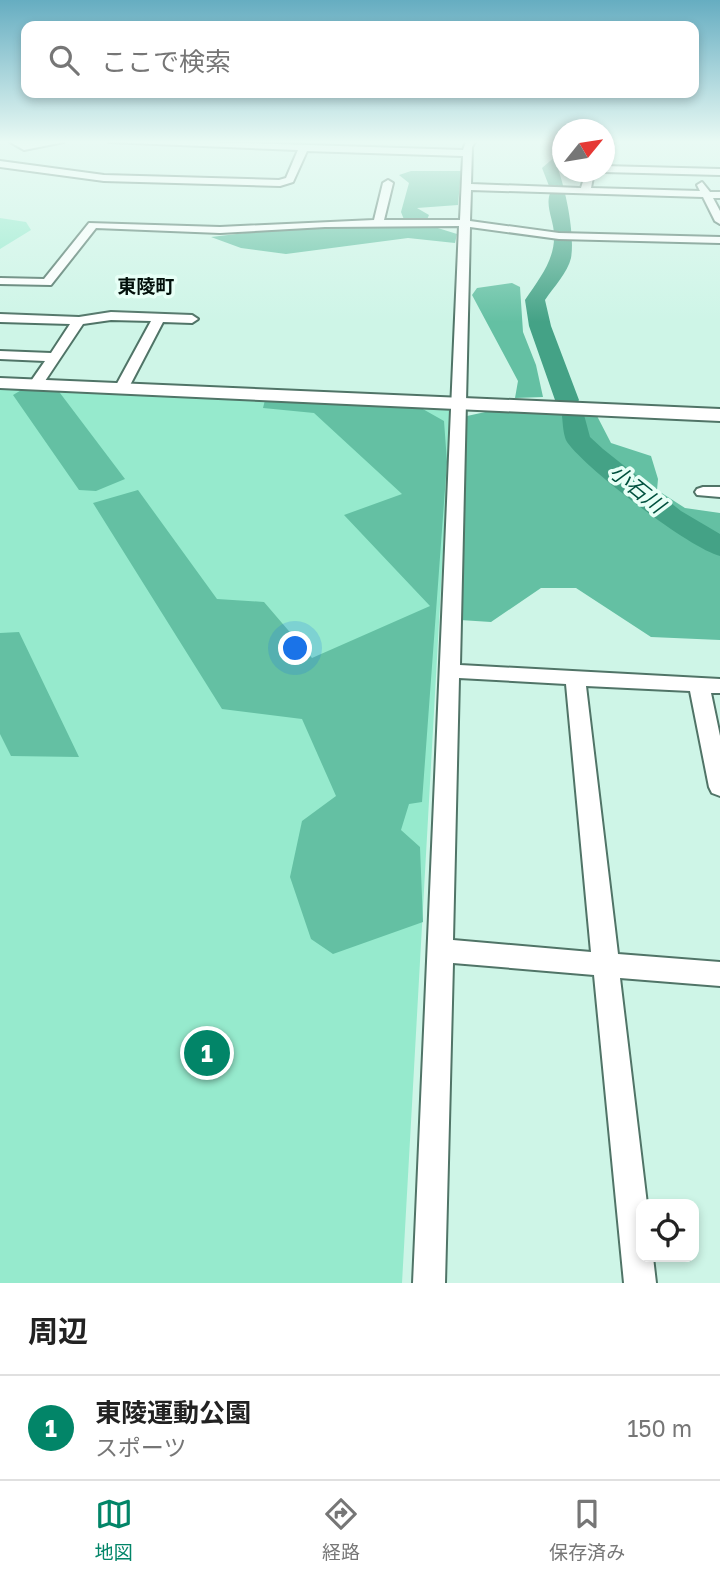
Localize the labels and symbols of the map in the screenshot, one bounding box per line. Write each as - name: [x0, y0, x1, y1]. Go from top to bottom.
- north arrow: [552, 119, 615, 182]
- district label: 東陵町: [117, 274, 175, 297]
- water label: 小石川: [605, 458, 672, 519]
- your location: [278, 631, 312, 665]
- pin: 1: [184, 1027, 230, 1079]

